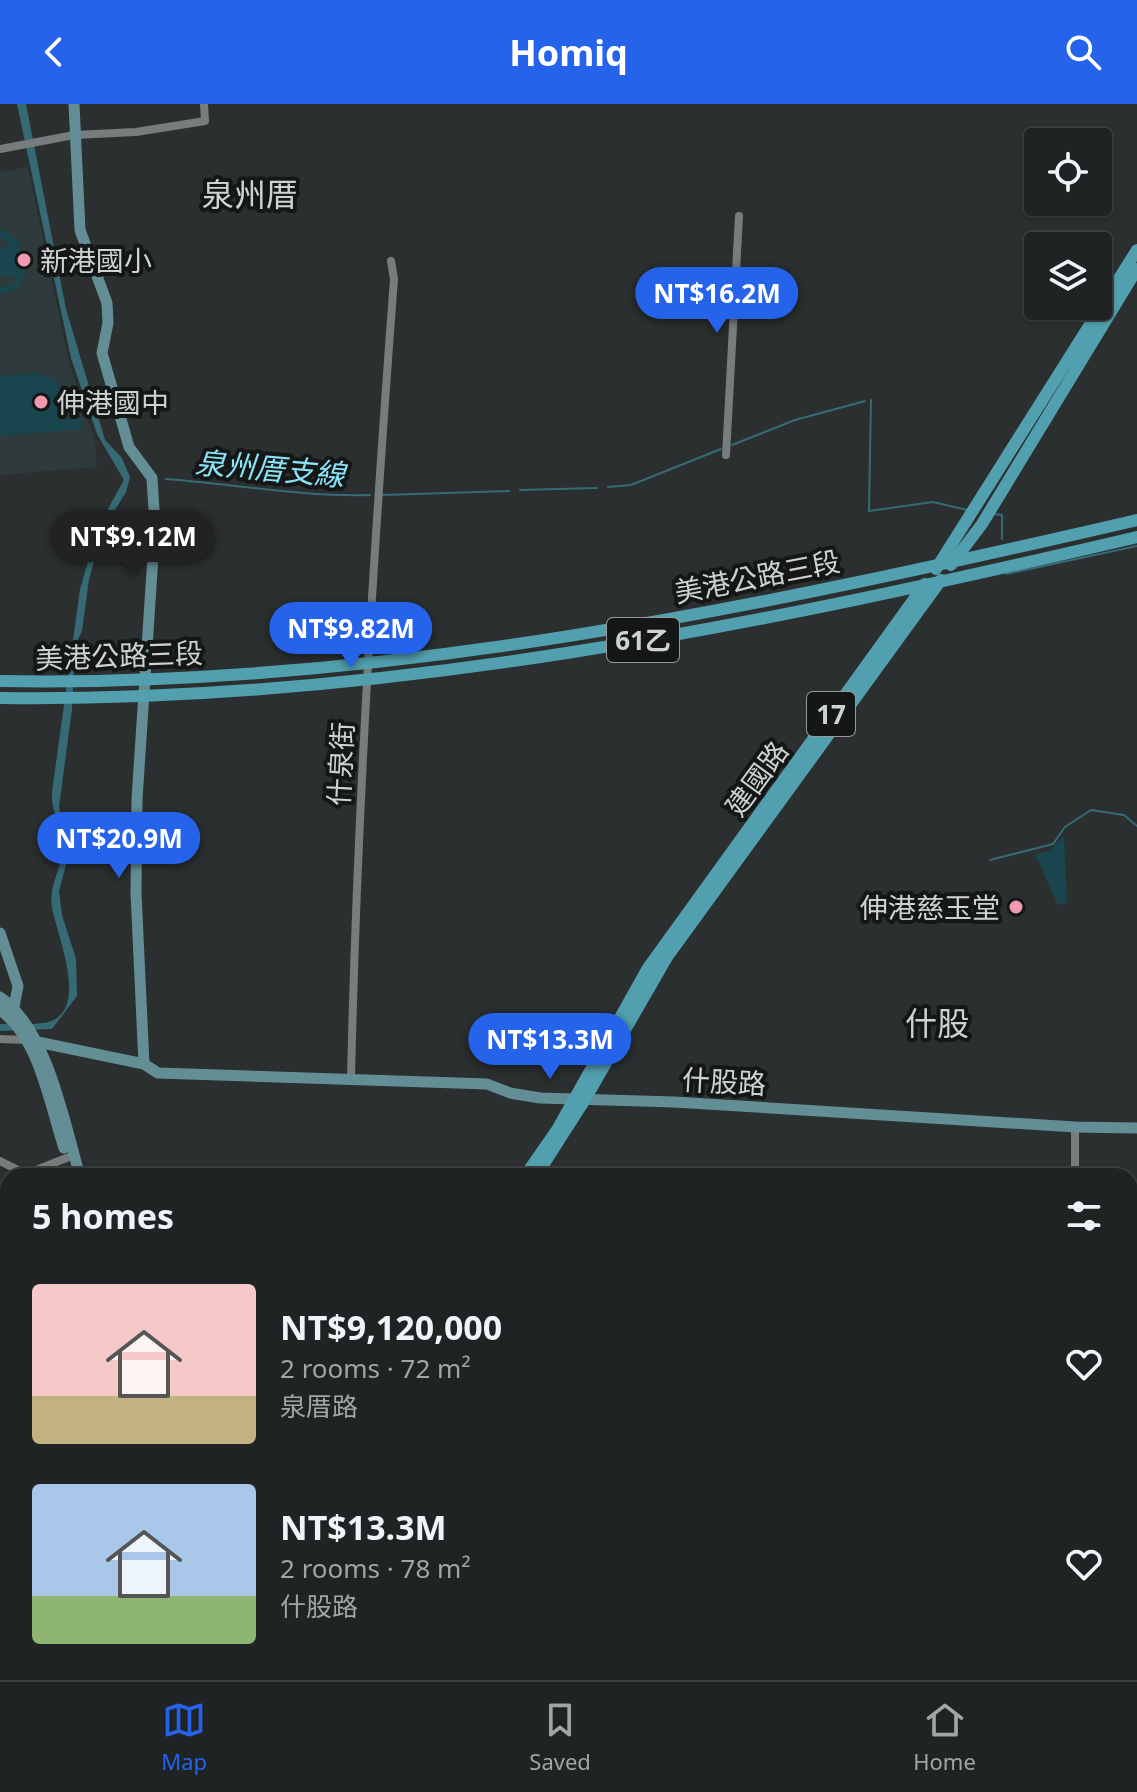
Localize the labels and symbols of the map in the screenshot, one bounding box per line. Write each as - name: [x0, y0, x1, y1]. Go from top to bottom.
- district label: 泉州厝: [202, 172, 298, 215]
- place label: 新港國小: [40, 241, 152, 279]
- marker: 新港國小: [15, 251, 33, 269]
- pin: NT$16.2M: [634, 267, 800, 335]
- place label: 伸港國中: [57, 383, 169, 421]
- marker: 伸港國中: [32, 393, 50, 411]
- water label: 泉州厝支線: [193, 441, 349, 495]
- pin: NT$9.12M: [50, 510, 216, 578]
- street label: 美港公路三段: [671, 541, 843, 611]
- pin: NT$9.82M: [268, 602, 434, 670]
- road number: 61乙: [607, 618, 679, 662]
- street label: 美港公路三段: [34, 633, 204, 677]
- road number: 17: [807, 692, 855, 736]
- street label: 什泉街: [319, 721, 361, 807]
- street label: 建國路: [716, 733, 796, 823]
- pin: NT$20.9M: [36, 812, 202, 880]
- place label: 伸港慈玉堂: [860, 888, 1000, 926]
- marker: 伸港慈玉堂: [1007, 898, 1025, 916]
- district label: 什股: [905, 1001, 969, 1044]
- pin: NT$13.3M: [467, 1013, 633, 1081]
- street label: 什股路: [681, 1060, 767, 1102]

